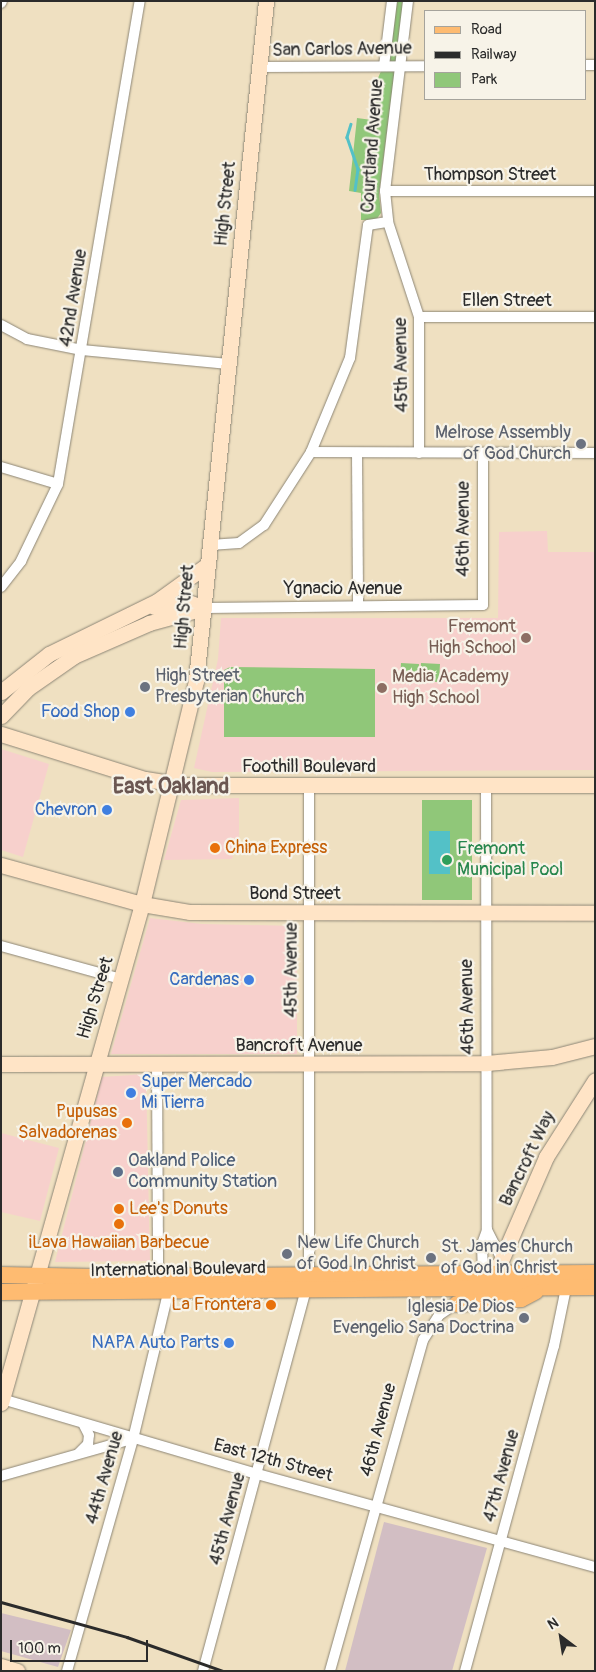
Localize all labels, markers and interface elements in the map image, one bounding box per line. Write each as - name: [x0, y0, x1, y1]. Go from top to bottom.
- legend: [424, 10, 586, 100]
- text: Road: [471, 20, 502, 39]
- street label: San Carlos Avenue: [272, 38, 412, 62]
- text: Railway: [471, 45, 516, 64]
- text: Park: [471, 70, 497, 89]
- street label: Courtland Avenue: [358, 78, 388, 214]
- street label: High Street: [211, 161, 241, 247]
- street label: Thompson Street: [424, 164, 556, 186]
- street label: 42nd Avenue: [56, 248, 92, 348]
- street label: Ellen Street: [462, 290, 552, 312]
- street label: 45th Avenue: [390, 317, 414, 413]
- place label: Melrose Assembly of God Church: [435, 423, 571, 466]
- marker: Melrose Assembly of God Church: [575, 438, 587, 450]
- street label: 46th Avenue: [453, 481, 475, 577]
- street label: High Street: [171, 564, 199, 650]
- street label: Ygnacio Avenue: [284, 578, 402, 600]
- place label: Fremont High School: [428, 617, 516, 660]
- marker: Fremont High School: [520, 632, 532, 644]
- place label: High Street Presbyterian Church: [155, 666, 304, 709]
- place label: Media Academy High School: [392, 667, 509, 710]
- marker: High Street Presbyterian Church: [139, 681, 151, 693]
- marker: Media Academy High School: [376, 682, 388, 694]
- place label: Food Shop: [41, 701, 120, 723]
- marker: Food Shop: [124, 706, 136, 718]
- street label: Foothill Boulevard: [242, 756, 376, 778]
- district label: East Oakland: [113, 774, 229, 800]
- place label: Chevron: [35, 799, 97, 821]
- marker: Chevron: [101, 804, 113, 816]
- place label: China Express: [225, 837, 327, 859]
- place label: Fremont Municipal Pool: [457, 839, 563, 882]
- marker: China Express: [209, 842, 221, 854]
- marker: Fremont Municipal Pool: [441, 854, 453, 866]
- street label: Bond Street: [249, 883, 341, 905]
- street label: 45th Avenue: [281, 922, 303, 1018]
- street label: High Street: [73, 954, 119, 1042]
- street label: 46th Avenue: [456, 959, 480, 1055]
- place label: Cardenas: [169, 969, 239, 991]
- marker: Cardenas: [243, 974, 255, 986]
- street label: Bancroft Avenue: [236, 1035, 362, 1057]
- place label: Super Mercado Mi Tierra: [141, 1072, 252, 1114]
- marker: Super Mercado Mi Tierra: [125, 1087, 137, 1099]
- place label: Pupusas Salvadorenas: [18, 1102, 117, 1144]
- street label: Bancroft Way: [496, 1108, 560, 1210]
- marker: Pupusas Salvadorenas: [121, 1117, 133, 1129]
- place label: Oakland Police Community Station: [128, 1151, 277, 1194]
- marker: Oakland Police Community Station: [112, 1166, 124, 1178]
- place label: Lee's Donuts: [129, 1198, 228, 1220]
- marker: Lee's Donuts: [113, 1203, 125, 1215]
- marker: iLava Hawaiian Barbecue: [113, 1218, 125, 1230]
- place label: iLava Hawaiian Barbecue: [29, 1232, 209, 1254]
- place label: New Life Church of God In Christ: [297, 1233, 419, 1276]
- place label: St. James Church of God in Christ: [441, 1237, 573, 1280]
- marker: New Life Church of God In Christ: [281, 1248, 293, 1260]
- marker: St. James Church of God in Christ: [425, 1252, 437, 1264]
- street label: International Boulevard: [90, 1258, 266, 1282]
- place label: La Frontera: [171, 1294, 261, 1316]
- place label: Iglesia De Dios Evengelio Sana Doctrina: [333, 1297, 514, 1340]
- marker: La Frontera: [265, 1299, 277, 1311]
- marker: Iglesia De Dios Evengelio Sana Doctrina: [518, 1312, 530, 1324]
- place label: NAPA Auto Parts: [91, 1332, 219, 1354]
- marker: NAPA Auto Parts: [223, 1337, 235, 1349]
- street label: 46th Avenue: [356, 1381, 402, 1479]
- street label: 47th Avenue: [479, 1427, 525, 1525]
- street label: 44th Avenue: [81, 1429, 129, 1527]
- street label: East 12th Street: [211, 1435, 335, 1487]
- street label: 45th Avenue: [205, 1470, 251, 1568]
- north arrow: [536, 1612, 586, 1662]
- text: N: [545, 1614, 561, 1633]
- scale bar: [12, 1630, 150, 1662]
- text: 100 m: [18, 1639, 61, 1658]

